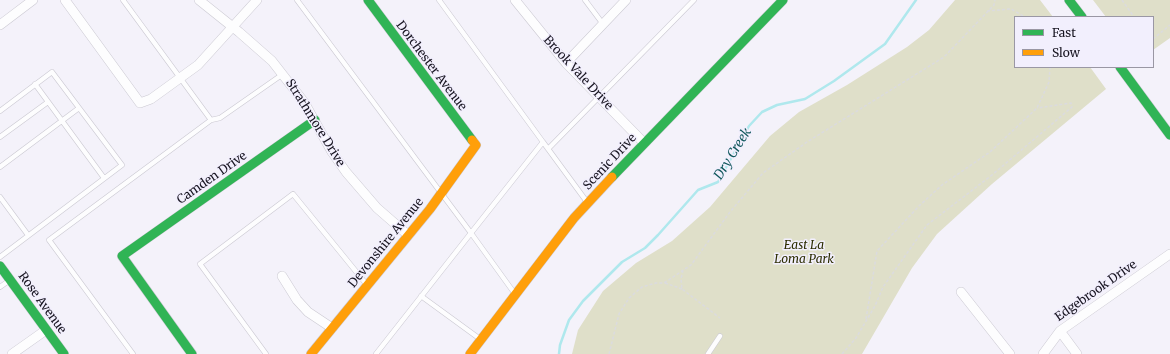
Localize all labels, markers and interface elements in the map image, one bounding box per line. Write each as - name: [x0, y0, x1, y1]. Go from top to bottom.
- legend: [1014, 16, 1154, 68]
- street label: Dorchester Avenue: [393, 18, 469, 114]
- text: Fast: [1052, 25, 1076, 40]
- street label: Brook Vale Drive: [540, 33, 616, 113]
- text: Slow: [1052, 45, 1080, 60]
- street label: Strathmore Drive: [282, 77, 348, 169]
- water label: Dry Creek: [711, 125, 755, 183]
- street label: Scenic Drive: [580, 131, 640, 193]
- street label: Camden Drive: [174, 149, 250, 207]
- street label: Devonshire Avenue: [345, 195, 427, 291]
- park label: East La Loma Park: [774, 239, 834, 267]
- street label: Edgebrook Drive: [1052, 257, 1140, 325]
- street label: Rose Avenue: [15, 269, 69, 337]

